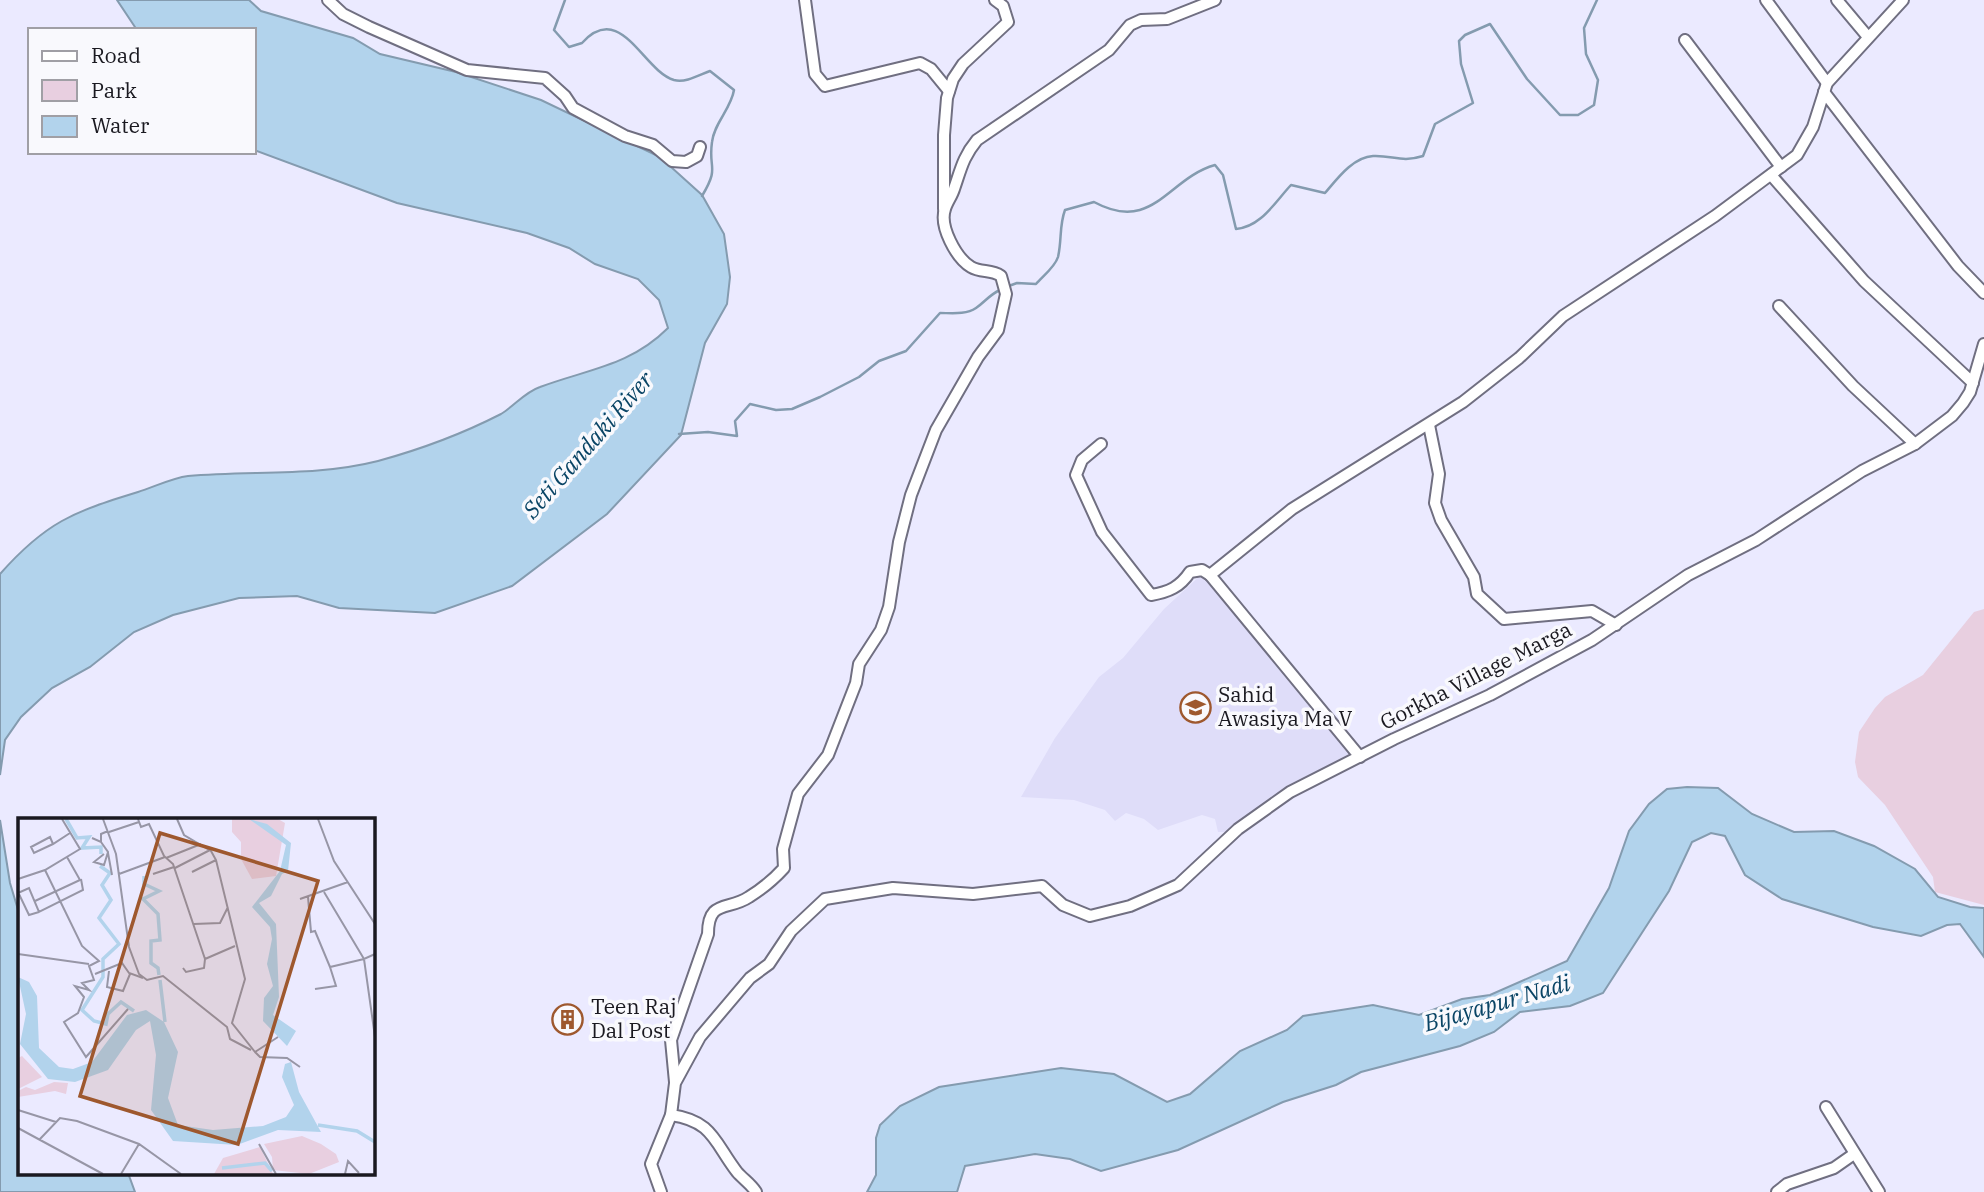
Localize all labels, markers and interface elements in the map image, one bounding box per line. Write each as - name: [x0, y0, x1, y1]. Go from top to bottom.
- legend: [28, 28, 256, 154]
- text: Road: [91, 41, 141, 69]
- text: Park: [91, 76, 138, 104]
- text: Water: [91, 111, 150, 139]
- water label: Seti Gandaki River: [515, 364, 660, 525]
- street label: Gorkha Village Marga: [1375, 615, 1576, 736]
- place label: Sahid Awasiya Ma V: [1218, 680, 1352, 732]
- school or university icon: Sahid Awasiya Ma V: [1178, 690, 1212, 724]
- inset map: [18, 818, 374, 1174]
- water label: Bijayapur Nadi: [1419, 967, 1573, 1038]
- place label: Teen Raj Dal Post: [591, 992, 677, 1044]
- building icon: Teen Raj Dal Post: [551, 1002, 585, 1036]

